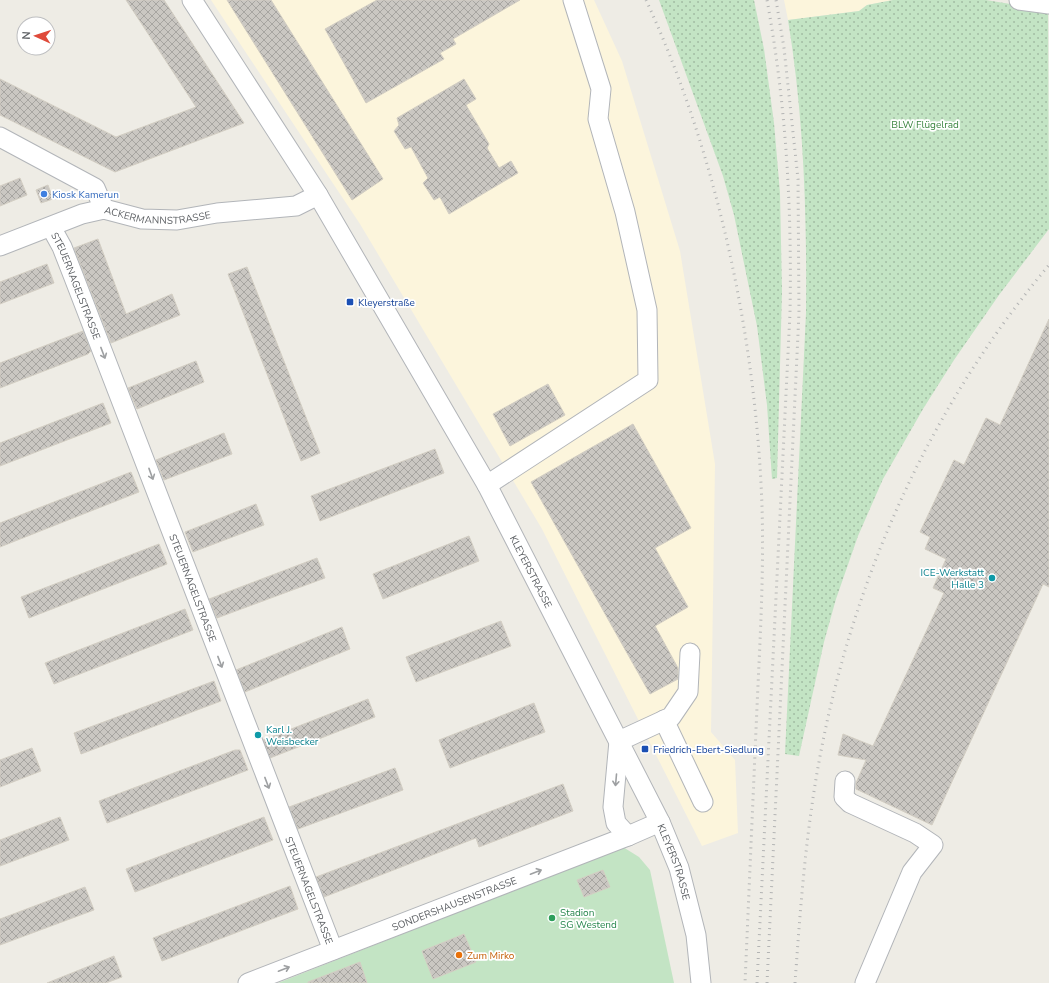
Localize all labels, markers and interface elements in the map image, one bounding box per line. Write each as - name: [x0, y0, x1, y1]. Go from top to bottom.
- north arrow: [16, 16, 56, 56]
- text: N: [19, 31, 34, 40]
- park label: BLW Flügelrad: [891, 118, 959, 132]
- place label: Kiosk Kamerun: [52, 188, 119, 202]
- marker: Kiosk Kamerun: [39, 189, 49, 199]
- street label: ACKERMANNSTRASSE: [103, 203, 212, 228]
- street label: STEUERNAGELSTRASSE: [47, 230, 103, 342]
- place label: Kleyerstraße: [358, 296, 415, 310]
- marker: Kleyerstraße: [345, 297, 355, 307]
- one-way arrow: [100, 347, 108, 359]
- one-way arrow: [147, 468, 155, 480]
- street label: STEUERNAGELSTRASSE: [165, 532, 219, 644]
- street label: KLEYERSTRASSE: [506, 533, 555, 611]
- place label: ICE-Werkstatt Halle 3: [920, 566, 984, 592]
- marker: ICE-Werkstatt Halle 3: [987, 573, 997, 583]
- one-way arrow: [217, 655, 225, 667]
- place label: Karl J. Weisbecker: [266, 723, 319, 749]
- marker: Karl J. Weisbecker: [253, 730, 263, 740]
- place label: Friedrich-Ebert-Siedlung: [653, 743, 764, 757]
- marker: Friedrich-Ebert-Siedlung: [640, 744, 650, 754]
- one-way arrow: [612, 773, 619, 786]
- one-way arrow: [264, 776, 272, 788]
- street label: KLEYERSTRASSE: [653, 822, 693, 902]
- street label: STEUERNAGELSTRASSE: [281, 835, 336, 947]
- one-way arrow: [530, 867, 542, 875]
- street label: SONDERSHAUSENSTRASSE: [390, 874, 519, 935]
- place label: Stadion SG Westend: [560, 906, 617, 932]
- marker: Stadion SG Westend: [547, 913, 557, 923]
- place label: Zum Mirko: [467, 949, 515, 963]
- marker: Zum Mirko: [454, 950, 464, 960]
- one-way arrow: [278, 964, 290, 972]

